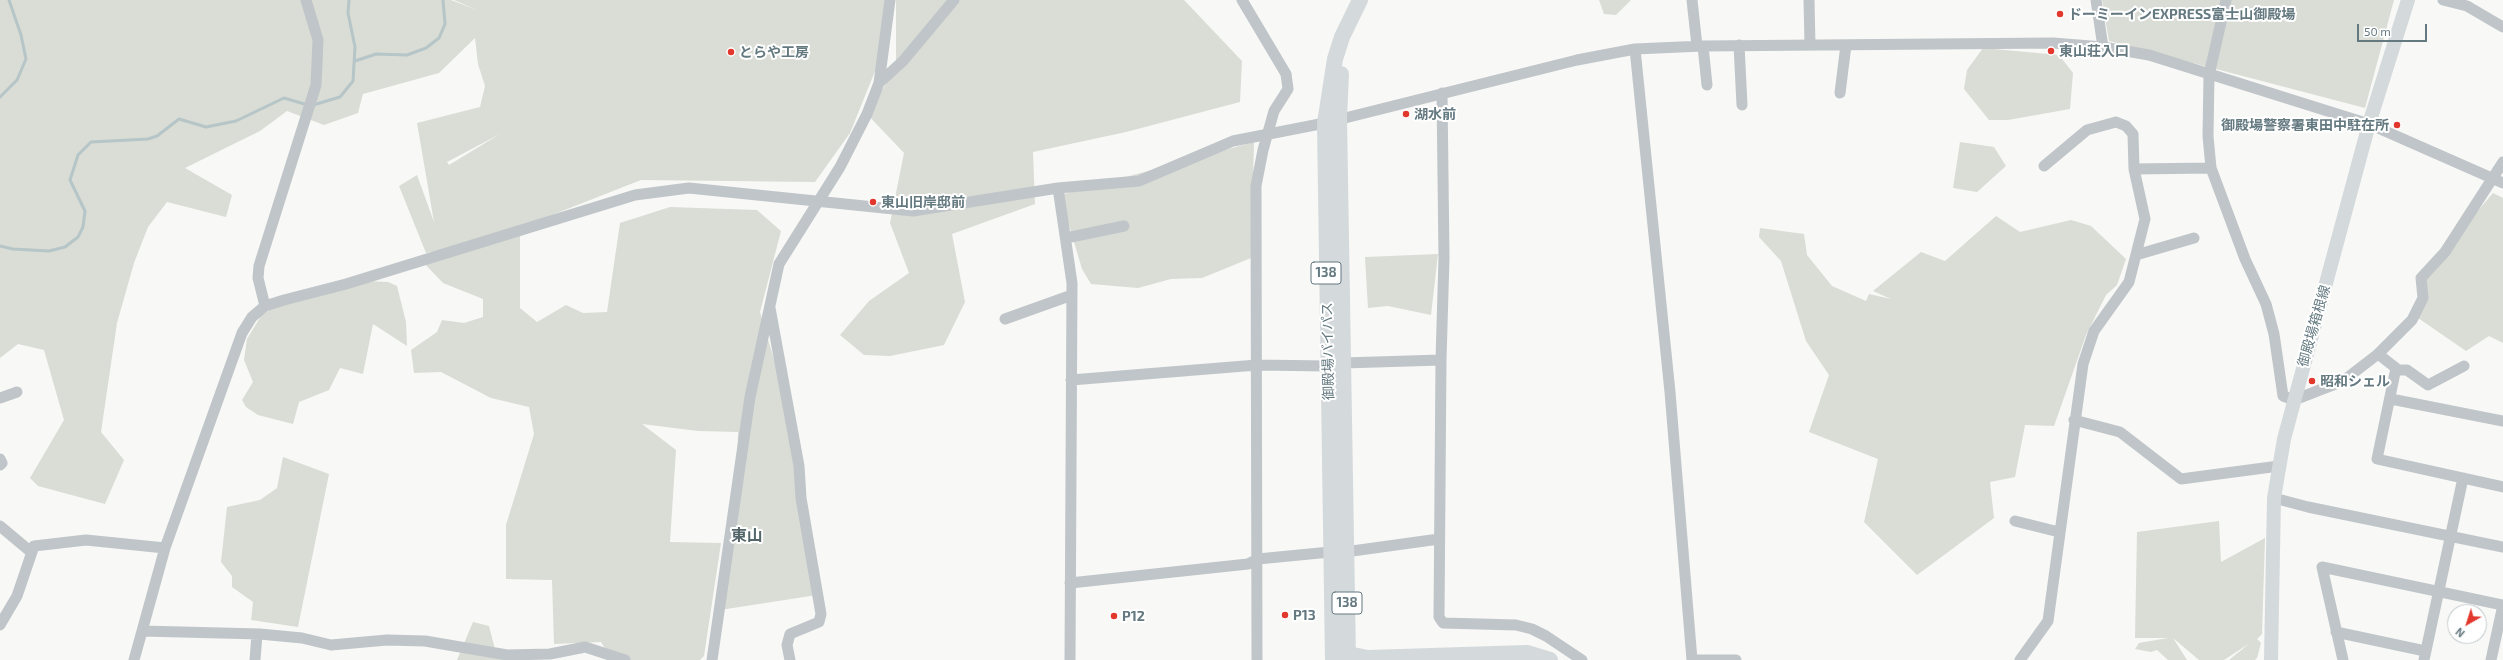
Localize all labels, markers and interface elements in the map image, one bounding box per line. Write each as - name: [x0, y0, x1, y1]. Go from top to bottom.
- place label: ドーミーインEXPRESS富士山御殿場: [2068, 6, 2295, 22]
- marker: ドーミーインEXPRESS富士山御殿場: [2055, 9, 2065, 19]
- scale bar: [2359, 16, 2429, 42]
- text: 50 m: [2364, 24, 2391, 38]
- place label: 東山荘入口: [2059, 43, 2129, 59]
- place label: とらや工房: [739, 44, 809, 60]
- marker: 東山荘入口: [2046, 46, 2056, 56]
- marker: とらや工房: [726, 47, 736, 57]
- place label: 湖水前: [1414, 106, 1456, 122]
- marker: 湖水前: [1401, 109, 1411, 119]
- place label: 御殿場警察署東田中駐在所: [2221, 117, 2389, 133]
- marker: 御殿場警察署東田中駐在所: [2392, 120, 2402, 130]
- place label: 東山旧岸邸前: [881, 194, 965, 210]
- marker: 東山旧岸邸前: [868, 197, 878, 207]
- road number: 138: [1311, 262, 1341, 284]
- street label: 御殿場箱根線: [2294, 283, 2334, 369]
- street label: 御殿場バイパス: [1319, 302, 1337, 400]
- place label: 昭和シェル: [2320, 373, 2390, 389]
- marker: 昭和シェル: [2307, 376, 2317, 386]
- district label: 東山: [731, 526, 763, 546]
- road number: 138: [1332, 592, 1362, 614]
- north arrow: [2447, 604, 2487, 644]
- place label: P13: [1293, 607, 1316, 623]
- place label: P12: [1122, 608, 1145, 624]
- marker: P13: [1280, 610, 1290, 620]
- marker: P12: [1109, 611, 1119, 621]
- text: N: [2453, 625, 2467, 640]

